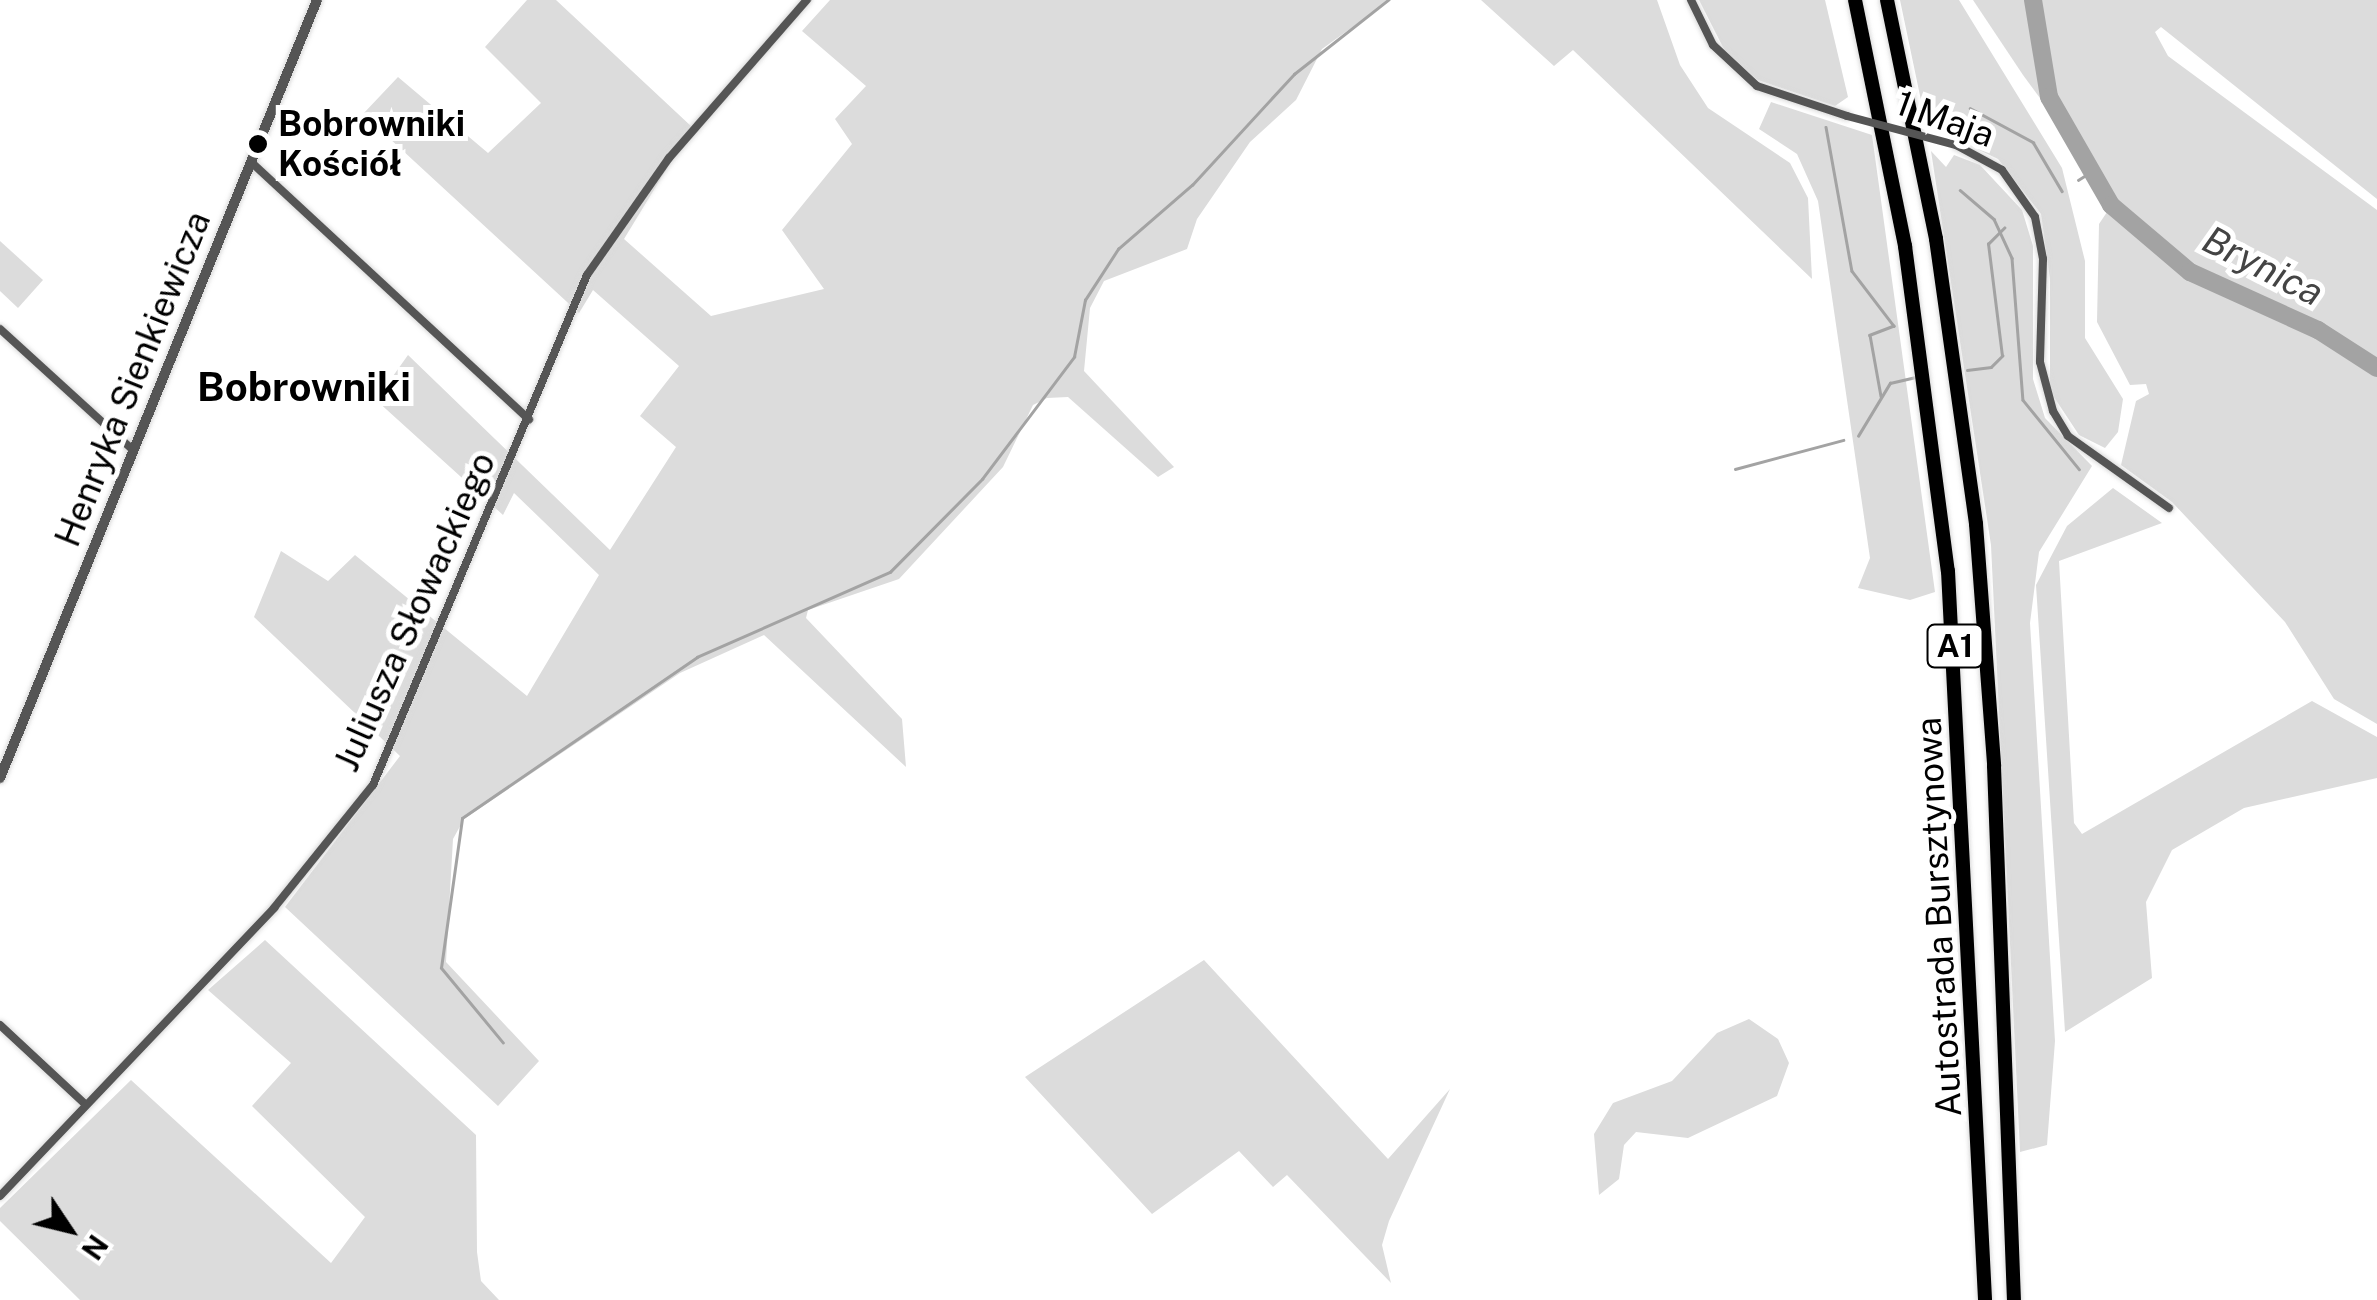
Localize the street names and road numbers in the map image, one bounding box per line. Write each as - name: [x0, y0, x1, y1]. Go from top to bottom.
- street label: 1 Maja: [1890, 82, 2000, 156]
- street label: Henryka Sienkiewicza: [47, 205, 219, 553]
- street label: Juliusza Słowackiego: [326, 446, 504, 778]
- road number: A1: [1925, 619, 1985, 673]
- street label: Autostrada Bursztynowa: [1908, 716, 1970, 1118]

